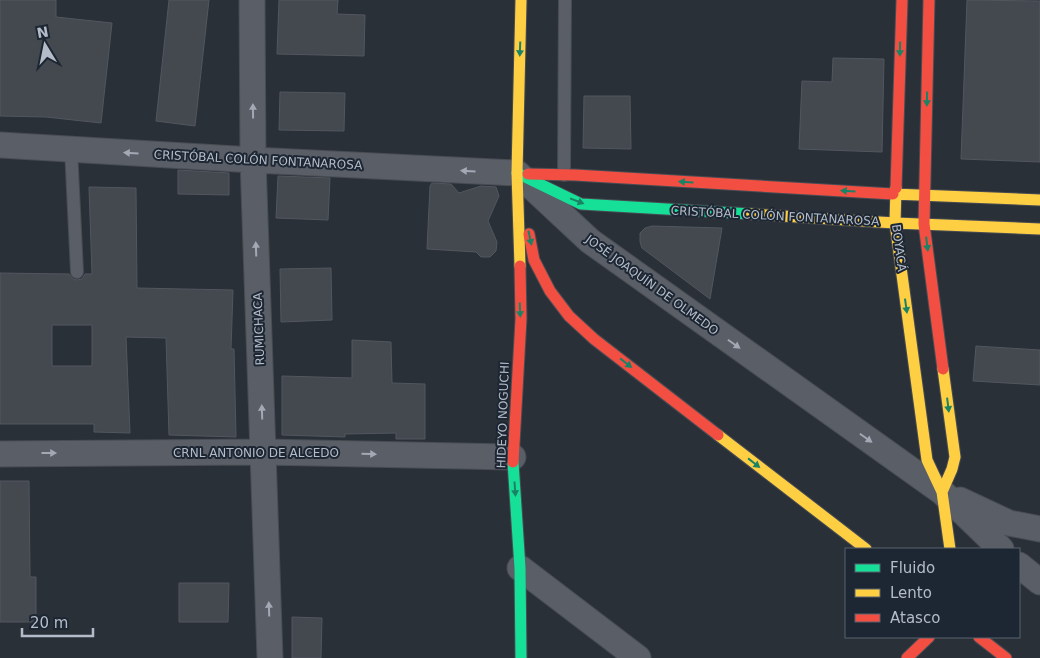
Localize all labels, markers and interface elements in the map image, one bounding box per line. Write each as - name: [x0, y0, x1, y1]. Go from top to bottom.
- north arrow: [20, 20, 70, 70]
- text: N: [36, 23, 50, 41]
- one-way arrow: [516, 41, 524, 57]
- one-way arrow: [896, 41, 904, 57]
- one-way arrow: [923, 91, 931, 107]
- one-way arrow: [249, 103, 257, 119]
- street label: CRISTÓBAL COLÓN FONTANAROSA: [153, 147, 363, 172]
- one-way arrow: [123, 148, 139, 156]
- one-way arrow: [460, 166, 476, 174]
- one-way arrow: [677, 177, 693, 185]
- one-way arrow: [840, 186, 856, 194]
- one-way arrow: [570, 197, 585, 205]
- street label: CRISTÓBAL COLÓN FONTANAROSA: [670, 203, 880, 228]
- street label: BOYACÁ: [889, 223, 910, 273]
- one-way arrow: [526, 231, 534, 246]
- street label: JOSÉ JOAQUÍN DE OLMEDO: [582, 231, 722, 338]
- one-way arrow: [923, 236, 931, 252]
- one-way arrow: [252, 241, 260, 257]
- street label: RUMICHACA: [251, 291, 267, 366]
- one-way arrow: [903, 298, 911, 314]
- one-way arrow: [517, 302, 525, 318]
- one-way arrow: [727, 338, 740, 348]
- one-way arrow: [619, 358, 632, 369]
- street label: HIDEYO NOGUCHI: [494, 361, 512, 469]
- one-way arrow: [944, 397, 952, 413]
- one-way arrow: [258, 404, 266, 420]
- one-way arrow: [859, 433, 873, 443]
- street label: CRNL ANTONIO DE ALCEDO: [173, 446, 339, 460]
- one-way arrow: [41, 449, 57, 457]
- one-way arrow: [361, 450, 377, 458]
- one-way arrow: [748, 458, 761, 468]
- one-way arrow: [511, 481, 519, 497]
- legend: [845, 548, 1020, 638]
- text: Fluido: [890, 559, 935, 577]
- text: Lento: [890, 584, 932, 602]
- one-way arrow: [264, 601, 272, 617]
- scale bar: [22, 606, 94, 638]
- text: Atasco: [890, 609, 940, 627]
- text: 20 m: [30, 614, 68, 632]

